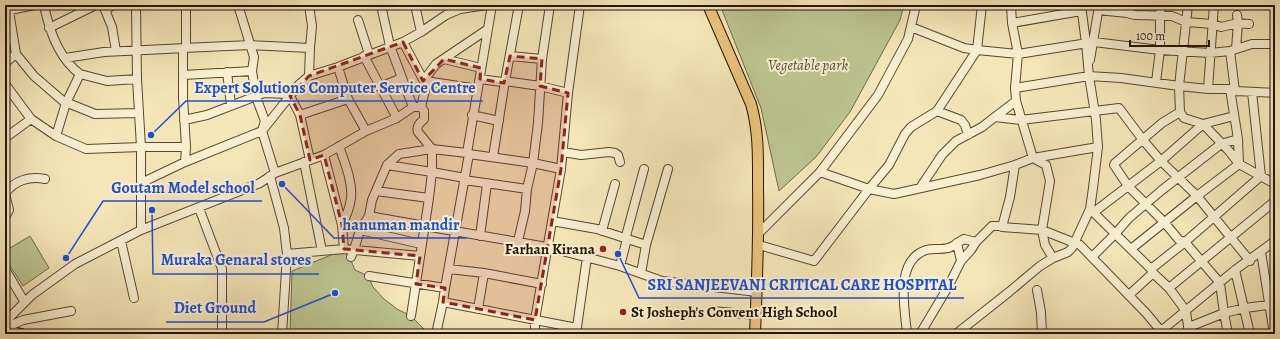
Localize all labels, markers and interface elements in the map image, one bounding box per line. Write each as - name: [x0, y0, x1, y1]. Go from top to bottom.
- scale bar: [1130, 22, 1209, 48]
- text: 100 m: [1136, 28, 1165, 44]
- park label: Vegetable park: [768, 55, 848, 75]
- callout: Expert Solutions Computer Service Centre: [186, 73, 483, 101]
- text: Expert Solutions Computer Service Centre: [194, 77, 476, 99]
- callout: Goutam Model school: [103, 173, 262, 201]
- text: Goutam Model school: [111, 177, 256, 199]
- callout: hanuman mandir: [334, 210, 467, 238]
- text: hanuman mandir: [342, 214, 460, 236]
- place label: Farhan Kirana: [505, 239, 596, 259]
- marker: Farhan Kirana: [598, 244, 608, 254]
- callout: Muraka Genaral stores: [153, 246, 319, 274]
- text: Muraka Genaral stores: [161, 249, 311, 271]
- callout: SRI SANJEEVANI CRITICAL CARE HOSPITAL: [639, 270, 964, 298]
- text: SRI SANJEEVANI CRITICAL CARE HOSPITAL: [648, 274, 957, 296]
- callout: Diet Ground: [166, 294, 264, 322]
- text: Diet Ground: [174, 297, 257, 319]
- place label: St Josheph's Convent High School: [631, 302, 837, 322]
- marker: St Josheph's Convent High School: [618, 307, 628, 317]

